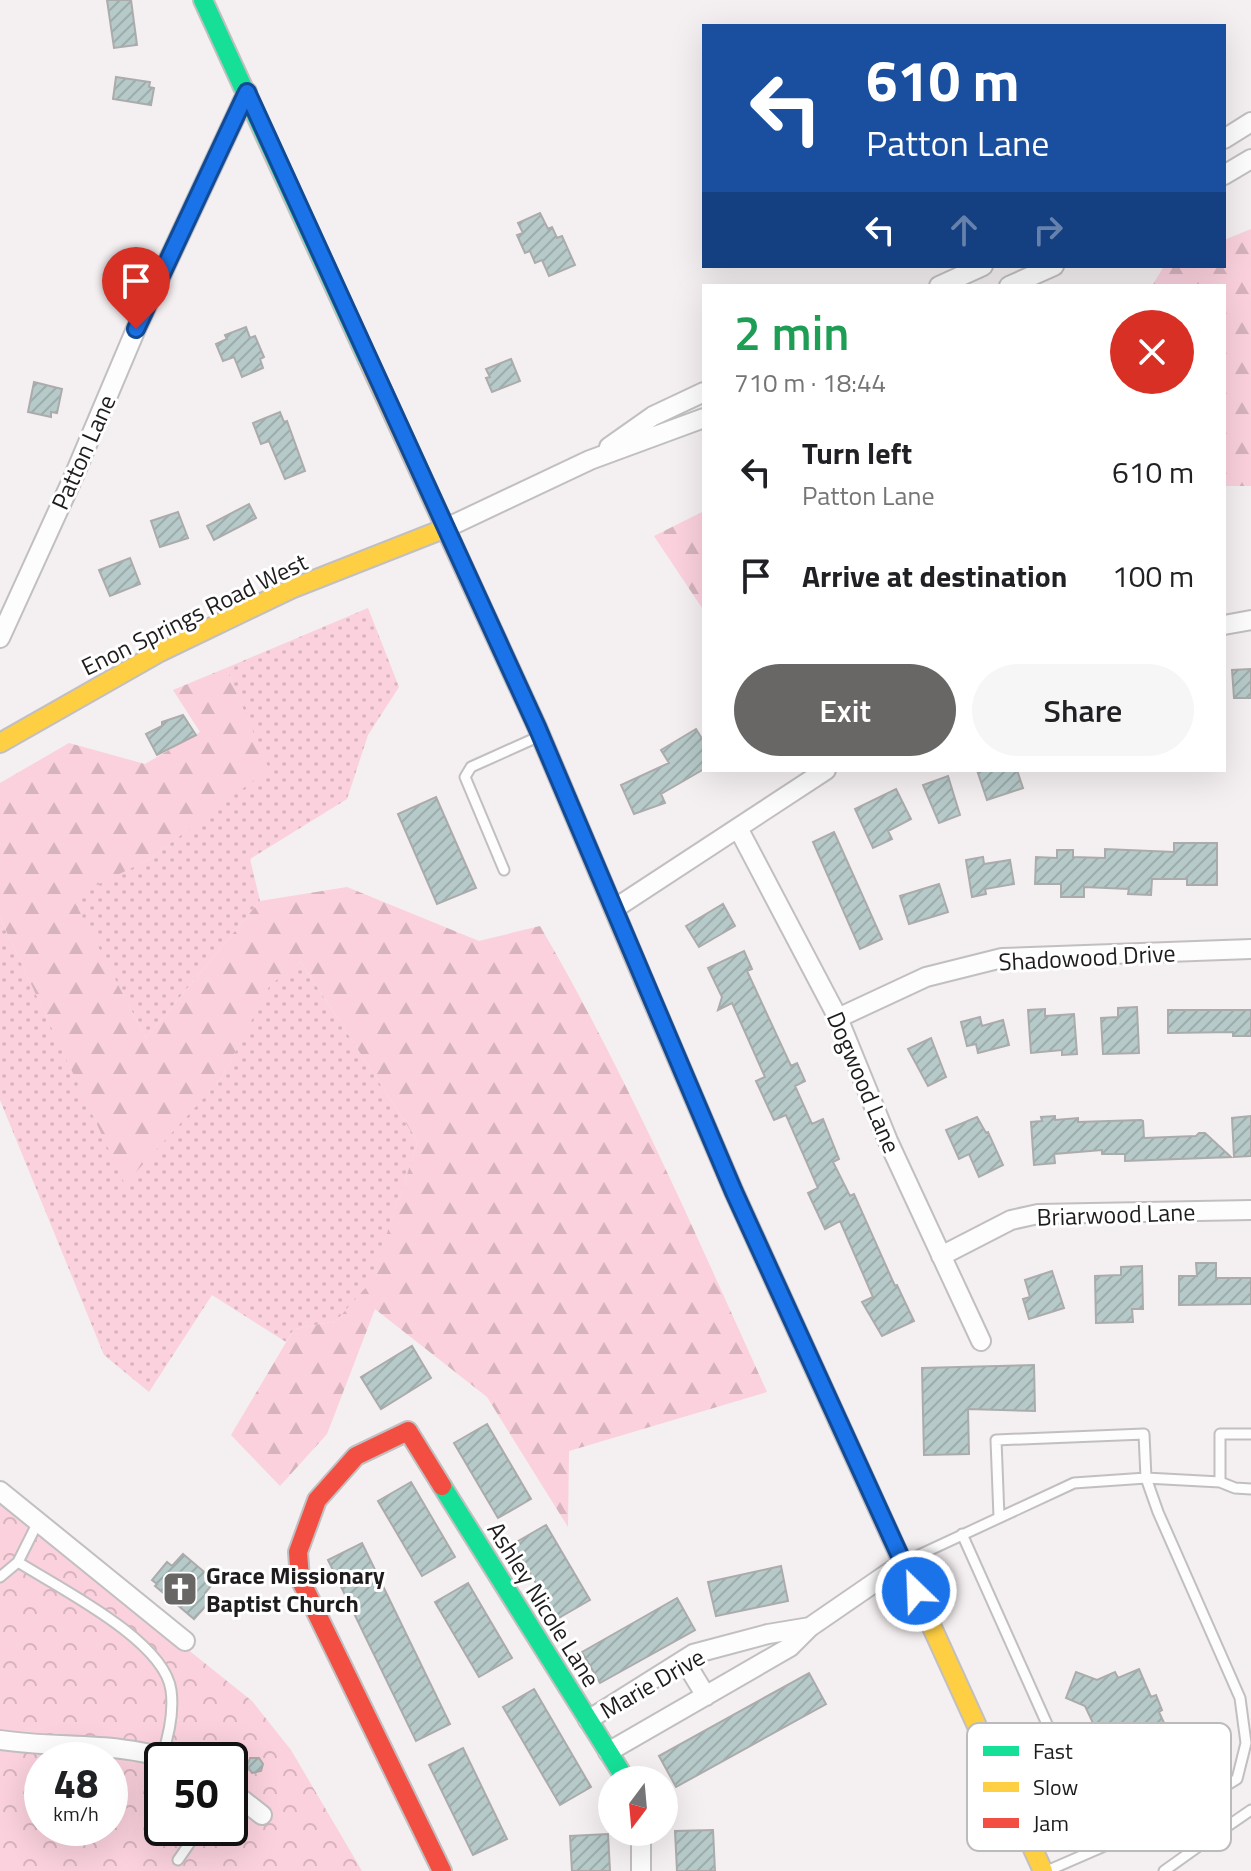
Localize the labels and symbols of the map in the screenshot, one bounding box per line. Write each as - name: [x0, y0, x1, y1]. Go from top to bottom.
- pin: [102, 247, 170, 329]
- street label: Patton Lane: [42, 389, 124, 515]
- street label: Enon Springs Road West: [75, 543, 314, 684]
- street label: Shadowood Drive: [998, 934, 1176, 980]
- street label: Dogwood Lane: [818, 1006, 910, 1158]
- street label: Briarwood Lane: [1036, 1193, 1196, 1235]
- street label: Ashley Nicole Lane: [479, 1514, 609, 1694]
- position arrow: [874, 1549, 958, 1633]
- place label: Grace Missionary Baptist Church: [206, 1557, 385, 1621]
- church icon: Grace Missionary Baptist Church: [161, 1570, 199, 1608]
- street label: Marie Drive: [593, 1639, 711, 1727]
- legend: [967, 1723, 1231, 1851]
- text: Fast: [1033, 1734, 1073, 1768]
- speed limit sign: 50: [144, 1742, 248, 1846]
- north arrow: [598, 1766, 678, 1846]
- text: Slow: [1033, 1770, 1079, 1804]
- text: Jam: [1033, 1806, 1069, 1840]

